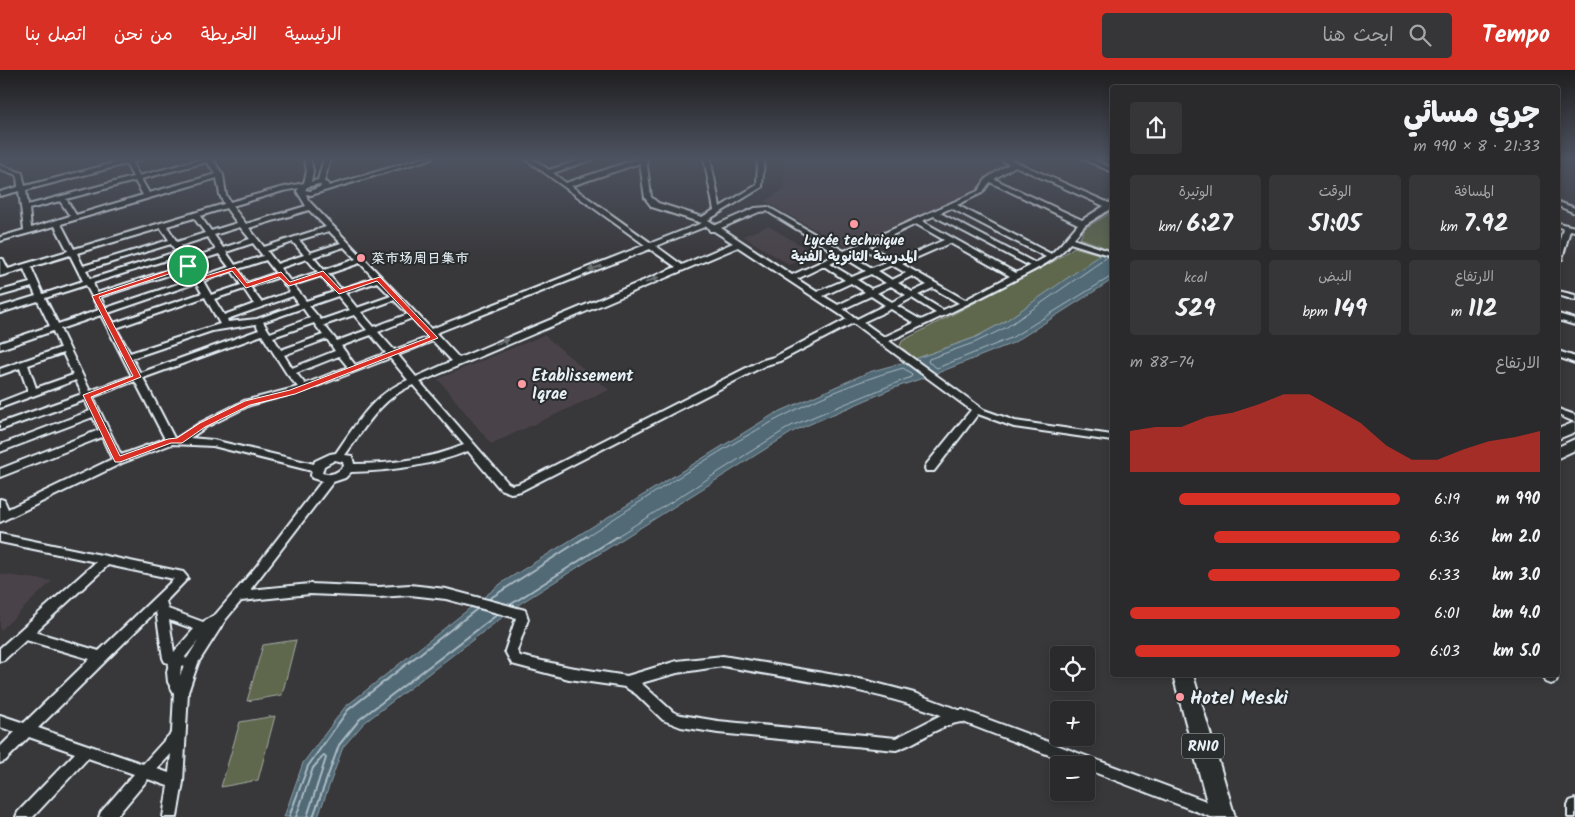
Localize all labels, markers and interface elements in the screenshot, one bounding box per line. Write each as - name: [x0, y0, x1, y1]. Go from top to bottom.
- search box: [1102, 13, 1452, 58]
- text: Tempo: [1482, 16, 1550, 55]
- text: اتصل بنا: [25, 21, 86, 50]
- text: من نحن: [114, 21, 173, 50]
- text: الخريطة: [201, 21, 257, 50]
- text: الرئيسية: [285, 21, 341, 50]
- text: ابحث هنا: [1323, 21, 1394, 51]
- icon: search: [1406, 21, 1434, 49]
- text: جري مسائي: [1404, 92, 1540, 137]
- button: share: [1130, 102, 1182, 154]
- text: 21:33 · 8 × 990 m: [1414, 134, 1540, 159]
- text: الوتيرة: [1179, 181, 1213, 203]
- text: الوقت: [1319, 181, 1351, 203]
- text: المسافة: [1454, 181, 1494, 203]
- text: 6:27: [1187, 204, 1233, 244]
- text: 51:05: [1309, 204, 1361, 244]
- text: 7.92: [1464, 204, 1508, 244]
- text: /km: [1158, 216, 1187, 238]
- text: km: [1440, 216, 1464, 238]
- marker: Lycée technique المدرسة الثانوية الفنية: [848, 218, 860, 230]
- place label: Lycée technique المدرسة الثانوية الفنية: [791, 230, 917, 268]
- pin: [167, 245, 209, 287]
- place label: 菜市场周日集市: [371, 248, 469, 270]
- icon: arrive: [174, 252, 202, 280]
- marker: 菜市场周日集市: [355, 252, 367, 264]
- one-way arrow: [587, 264, 602, 272]
- text: النبض: [1318, 266, 1352, 288]
- text: الارتفاع: [1455, 266, 1494, 288]
- text: kcal: [1184, 267, 1207, 289]
- one-way arrow: [645, 275, 659, 283]
- text: 529: [1176, 289, 1216, 329]
- text: 149: [1334, 289, 1367, 329]
- text: 112: [1468, 289, 1498, 329]
- text: bpm: [1303, 301, 1334, 323]
- text: m: [1451, 301, 1468, 323]
- one-way arrow: [495, 338, 510, 346]
- text: 74–88 m: [1130, 350, 1194, 375]
- text: الارتفاع: [1495, 351, 1540, 376]
- place label: Etablissement Iqrae: [532, 364, 634, 407]
- marker: Etablissement Iqrae: [516, 378, 528, 390]
- text: 6:19: [1434, 487, 1460, 512]
- text: 990 m: [1496, 487, 1540, 512]
- text: 6:36: [1429, 525, 1460, 550]
- text: 2.0 km: [1492, 525, 1540, 550]
- text: 6:33: [1429, 563, 1460, 588]
- text: 3.0 km: [1492, 563, 1540, 588]
- text: 6:01: [1434, 601, 1460, 626]
- text: 4.0 km: [1492, 601, 1540, 626]
- text: 6:03: [1430, 639, 1460, 664]
- text: 5.0 km: [1493, 639, 1540, 664]
- map controls: [1050, 646, 1095, 801]
- button: locate: [1050, 646, 1095, 691]
- place label: Hotel Meski: [1190, 684, 1289, 714]
- marker: Hotel Meski: [1174, 691, 1186, 703]
- button: +: [1050, 701, 1095, 746]
- road number: RN10: [1182, 734, 1224, 758]
- button: −: [1050, 756, 1095, 801]

